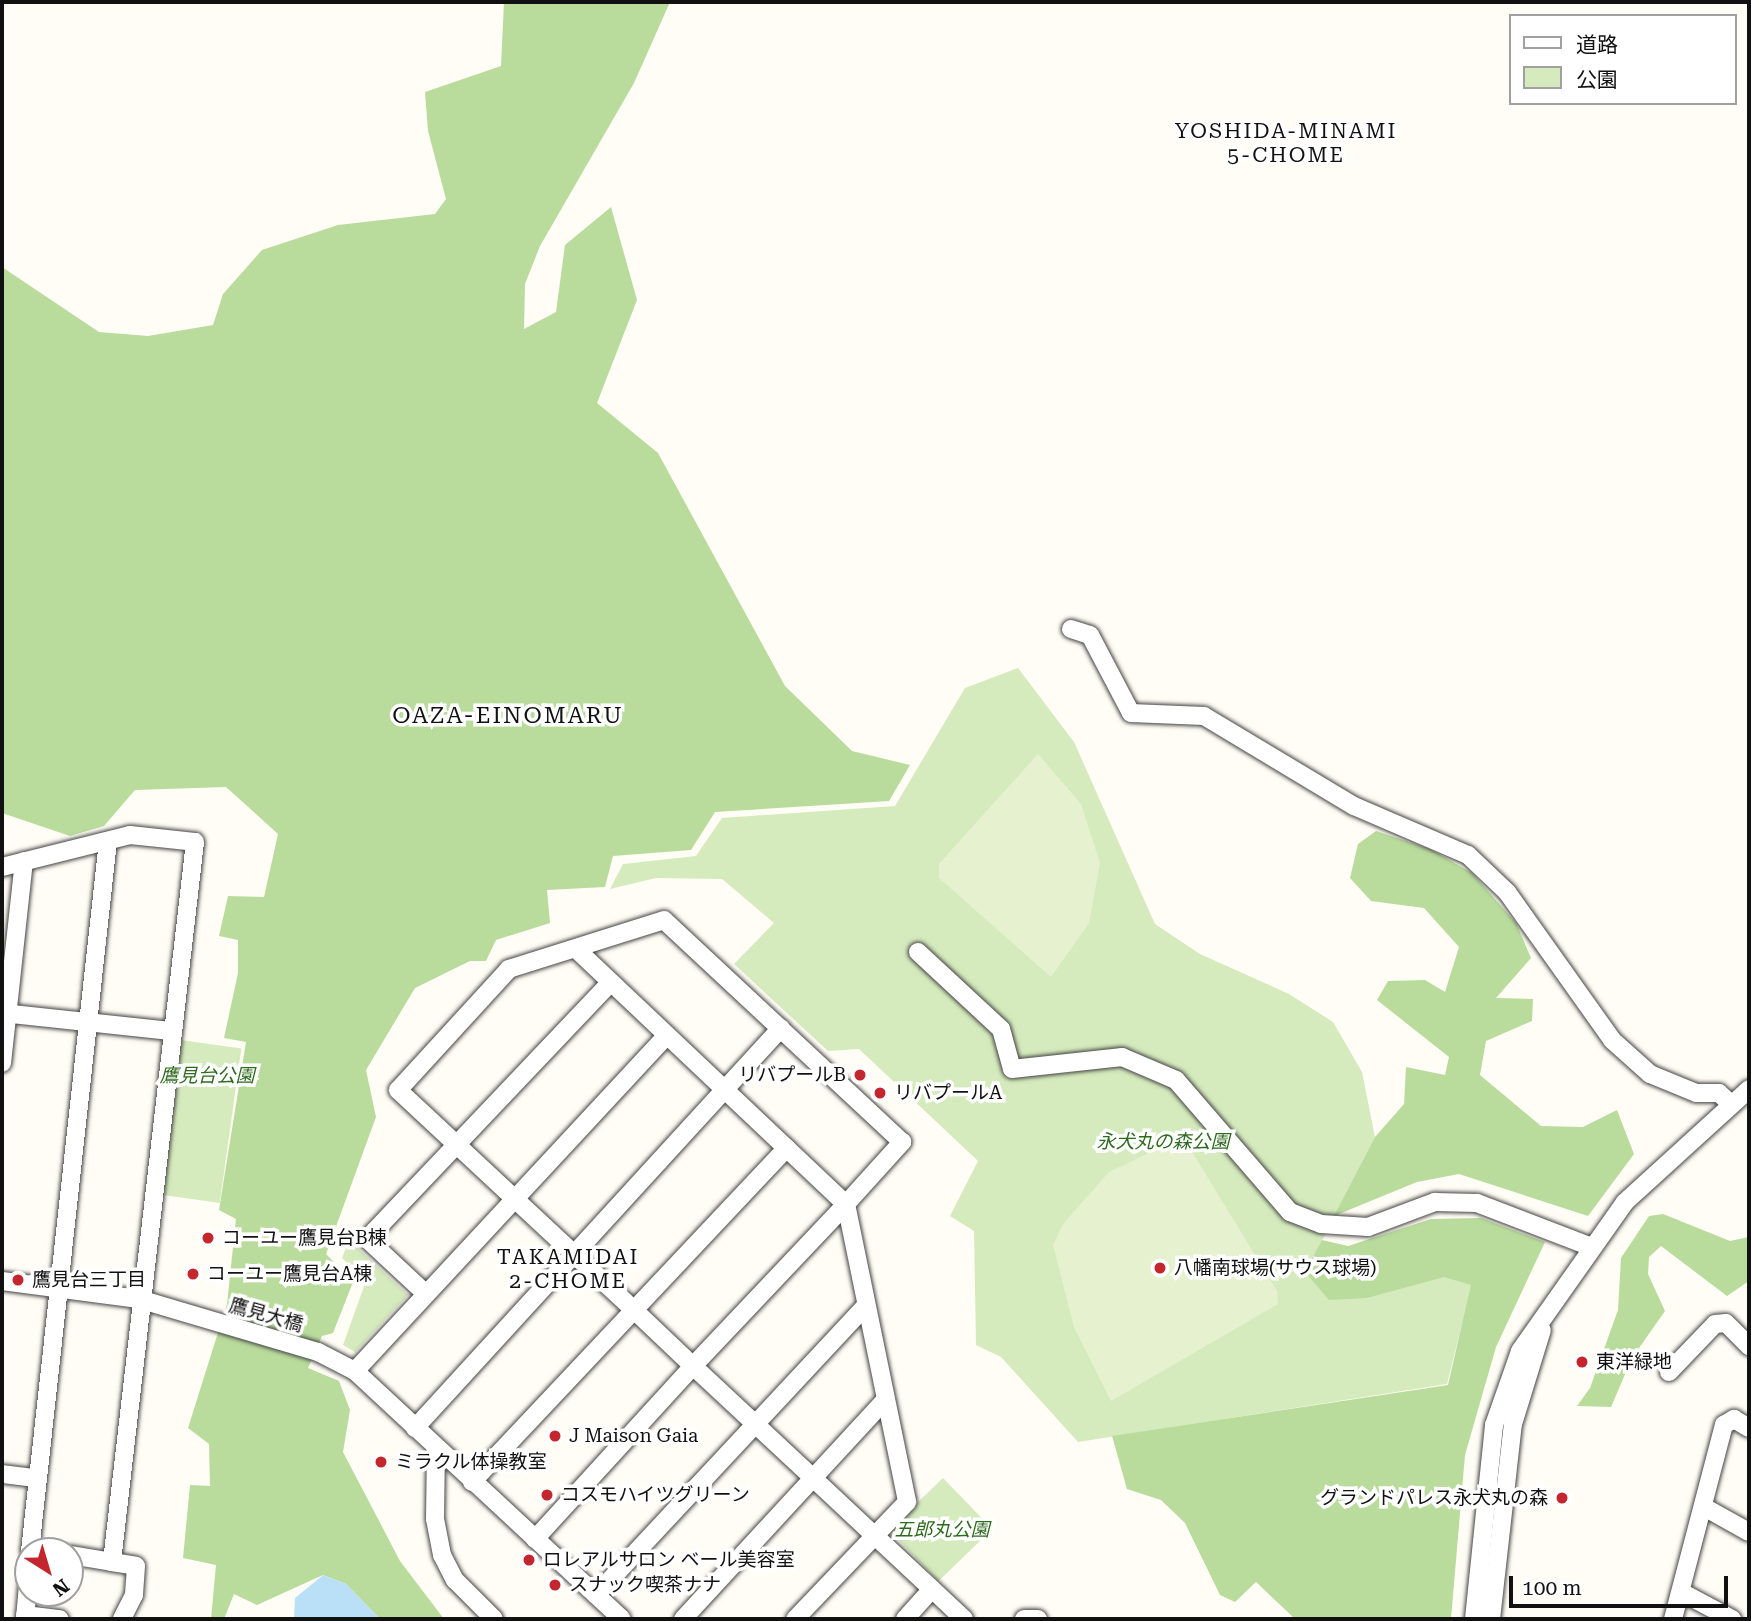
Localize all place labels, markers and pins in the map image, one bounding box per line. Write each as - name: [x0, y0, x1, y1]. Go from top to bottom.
- place label: リバプールB: [738, 1064, 846, 1086]
- marker: リバプールB: [852, 1067, 868, 1083]
- place label: リバプールA: [894, 1082, 1002, 1104]
- marker: リバプールA: [872, 1085, 888, 1101]
- place label: コーユー鷹見台B棟: [222, 1227, 387, 1249]
- marker: コーユー鷹見台B棟: [200, 1230, 216, 1246]
- place label: 八幡南球場(サウス球場): [1174, 1257, 1376, 1279]
- marker: 八幡南球場(サウス球場): [1152, 1260, 1168, 1276]
- place label: コーユー鷹見台A棟: [207, 1263, 372, 1285]
- marker: コーユー鷹見台A棟: [185, 1266, 201, 1282]
- place label: 鷹見台三丁目: [32, 1269, 146, 1291]
- marker: 鷹見台三丁目: [10, 1272, 26, 1288]
- place label: 東洋緑地: [1596, 1351, 1672, 1373]
- marker: 東洋緑地: [1574, 1354, 1590, 1370]
- place label: J Maison Gaia: [569, 1425, 698, 1447]
- marker: J Maison Gaia: [547, 1428, 563, 1444]
- place label: ミラクル体操教室: [395, 1451, 547, 1473]
- marker: ミラクル体操教室: [373, 1454, 389, 1470]
- place label: コスモハイツグリーン: [561, 1484, 751, 1506]
- marker: コスモハイツグリーン: [539, 1487, 555, 1503]
- place label: グランドパレス永犬丸の森: [1320, 1487, 1548, 1509]
- marker: グランドパレス永犬丸の森: [1554, 1490, 1570, 1506]
- place label: ロレアルサロン ベール美容室: [543, 1549, 795, 1571]
- marker: ロレアルサロン ベール美容室: [521, 1552, 537, 1568]
- place label: スナック喫茶ナナ: [569, 1574, 721, 1596]
- marker: スナック喫茶ナナ: [547, 1577, 563, 1593]

